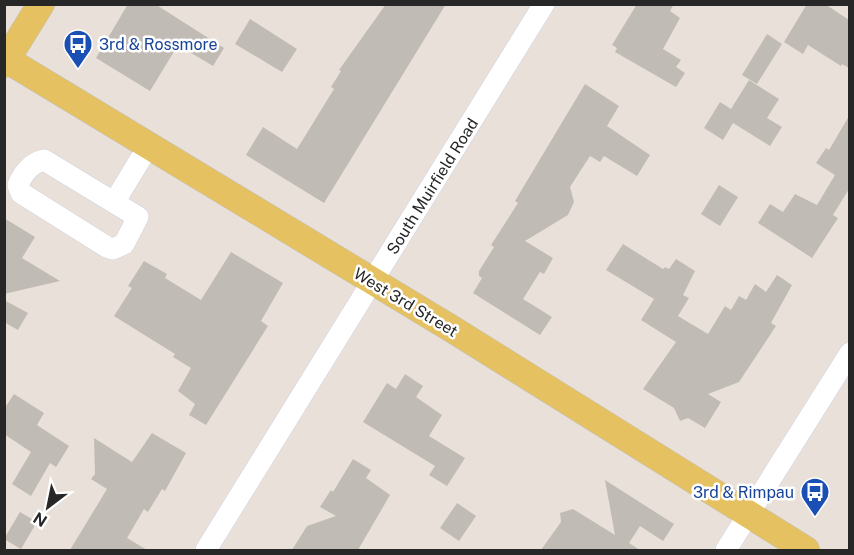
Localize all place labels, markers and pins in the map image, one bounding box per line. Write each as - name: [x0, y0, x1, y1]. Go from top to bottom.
- bus stop icon: 3rd & Rossmore: [62, 28, 94, 70]
- place label: 3rd & Rossmore: [99, 35, 218, 54]
- bus stop icon: 3rd & Rimpau: [799, 476, 831, 518]
- place label: 3rd & Rimpau: [693, 483, 794, 502]

